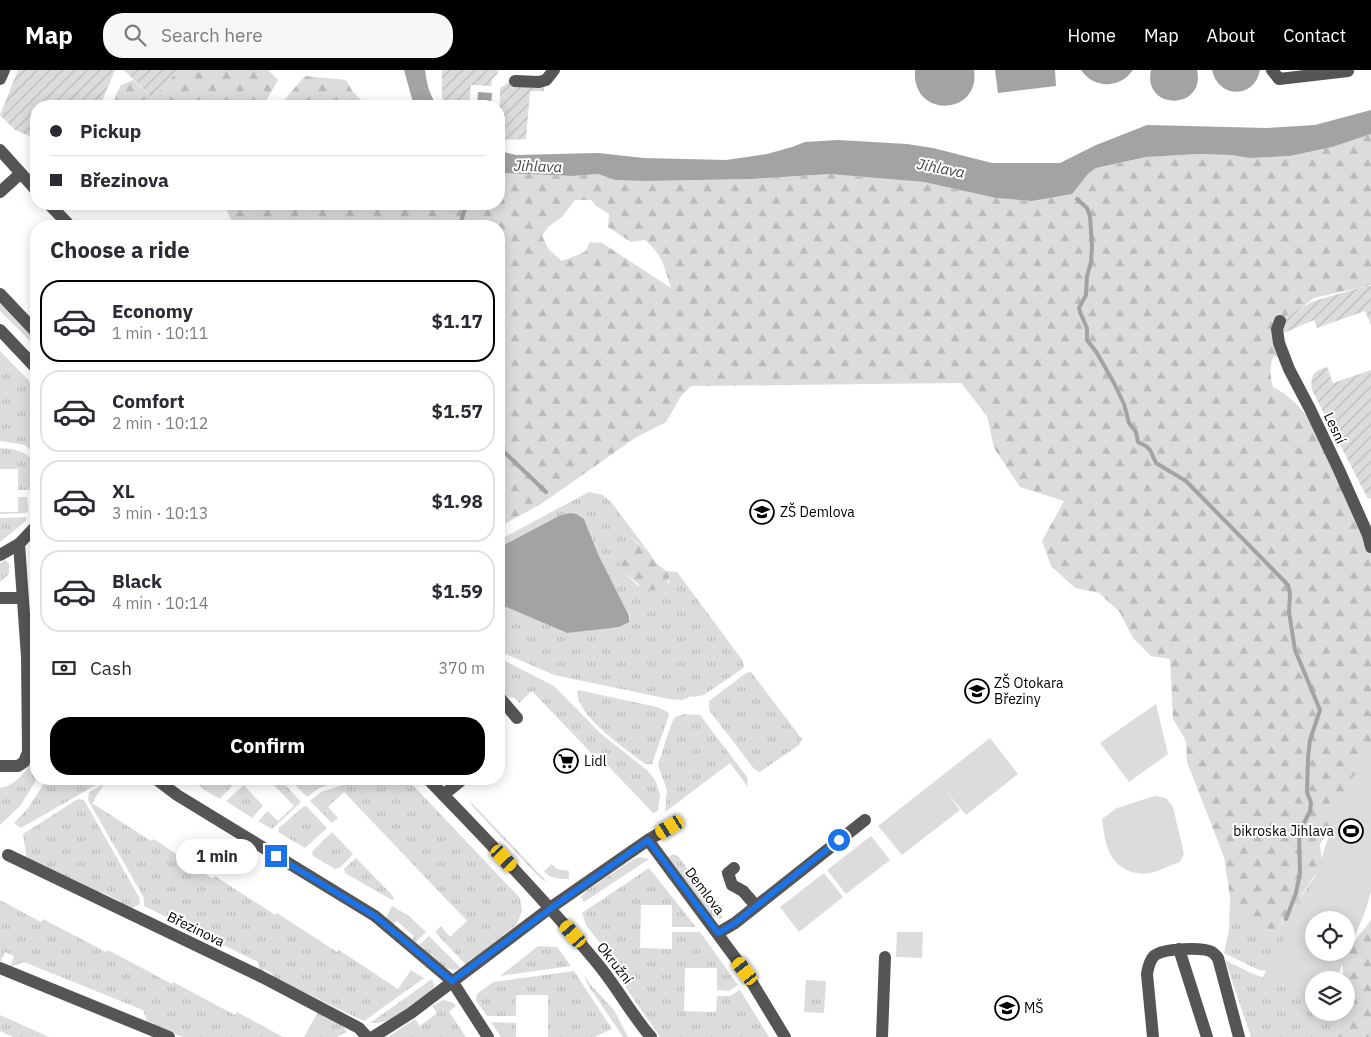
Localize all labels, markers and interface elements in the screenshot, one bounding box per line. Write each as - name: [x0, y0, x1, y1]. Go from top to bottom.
- search box: [103, 13, 453, 58]
- text: Map: [25, 19, 73, 51]
- icon: search: [121, 21, 149, 49]
- text: Search here: [161, 23, 263, 47]
- text: Home: [1068, 24, 1116, 47]
- text: Map: [1144, 24, 1179, 47]
- text: About: [1207, 24, 1255, 47]
- text: Contact: [1283, 24, 1346, 47]
- text: Pickup: [80, 119, 141, 143]
- water label: Jihlava: [915, 154, 967, 182]
- water label: Jihlava: [513, 156, 563, 176]
- text: Březinova: [80, 168, 169, 192]
- text: Choose a ride: [50, 235, 190, 264]
- icon: car: [52, 299, 97, 344]
- text: Economy: [112, 299, 193, 323]
- text: $1.17: [431, 309, 483, 333]
- text: 1 min · 10:11: [112, 323, 208, 343]
- icon: car: [52, 389, 97, 434]
- text: Comfort: [112, 389, 185, 413]
- text: $1.57: [431, 399, 483, 423]
- street label: Lesní: [1320, 409, 1350, 447]
- text: 2 min · 10:12: [112, 413, 208, 433]
- icon: car: [52, 479, 97, 524]
- text: XL: [112, 479, 135, 503]
- text: $1.98: [431, 489, 483, 513]
- school or university icon: ZŠ Demlova: [749, 499, 775, 525]
- place label: ZŠ Demlova: [780, 502, 855, 521]
- text: 3 min · 10:13: [112, 503, 208, 523]
- icon: car: [52, 569, 97, 614]
- text: Black: [112, 569, 162, 593]
- text: $1.59: [431, 579, 483, 603]
- text: 4 min · 10:14: [112, 593, 208, 613]
- icon: cash: [50, 654, 78, 682]
- text: Cash: [90, 656, 132, 680]
- text: 370 m: [438, 658, 485, 678]
- place label: ZŠ Otokara Březiny: [994, 673, 1064, 708]
- school or university icon: ZŠ Otokara Březiny: [964, 678, 990, 704]
- button: Confirm: [50, 717, 485, 775]
- supermarket icon: Lidl: [553, 748, 579, 774]
- place label: Lidl: [584, 752, 607, 770]
- car: [653, 813, 686, 841]
- sports icon: bikroska Jihlava: [1338, 818, 1364, 844]
- place label: bikroska Jihlava: [1233, 822, 1335, 840]
- route start: [828, 829, 850, 851]
- callout: 1 min: [176, 838, 258, 874]
- car: [488, 842, 519, 874]
- route end: [265, 845, 287, 867]
- text: 1 min: [196, 846, 238, 866]
- street label: Demlova: [681, 864, 729, 919]
- street label: Březinova: [164, 907, 228, 951]
- map controls: [1305, 911, 1355, 1021]
- button: locate: [1305, 911, 1355, 961]
- car: [557, 918, 588, 950]
- street label: Okružní: [593, 938, 637, 988]
- car: [729, 955, 760, 987]
- button: layers: [1305, 971, 1355, 1021]
- school or university icon: MŠ: [994, 995, 1020, 1021]
- place label: MŠ: [1024, 998, 1044, 1017]

